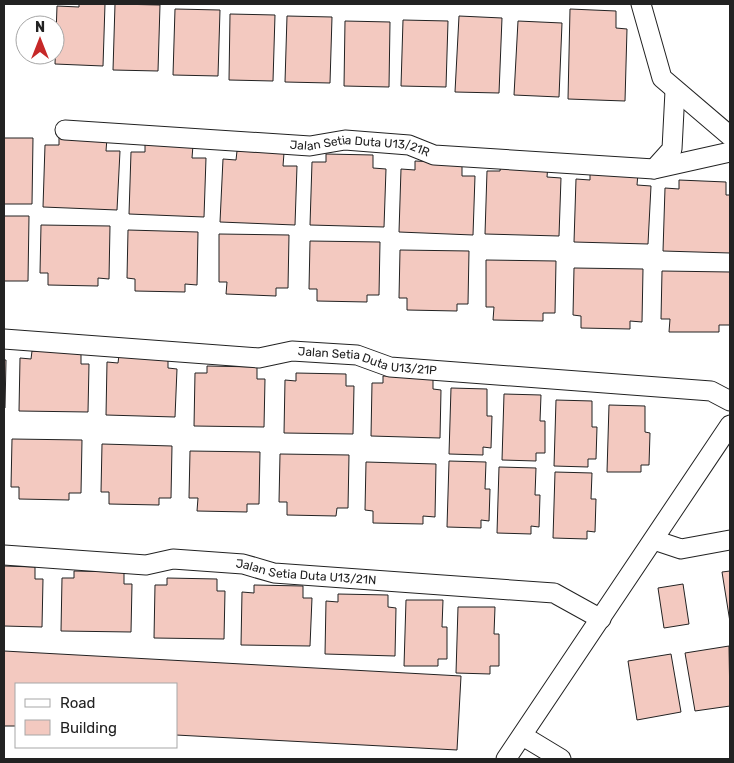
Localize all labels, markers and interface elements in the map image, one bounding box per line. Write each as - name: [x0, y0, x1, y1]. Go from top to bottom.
- north arrow: [15, 15, 65, 65]
- text: N: [35, 19, 45, 36]
- street label: Jalan Setia Duta U13/21R: [289, 133, 432, 160]
- street label: Jalan Setia Duta U13/21P: [297, 344, 438, 378]
- street label: Jalan Setia Duta U13/21N: [235, 557, 377, 587]
- legend: [15, 683, 178, 748]
- text: Road: [60, 694, 96, 712]
- text: Building: [60, 719, 117, 737]

